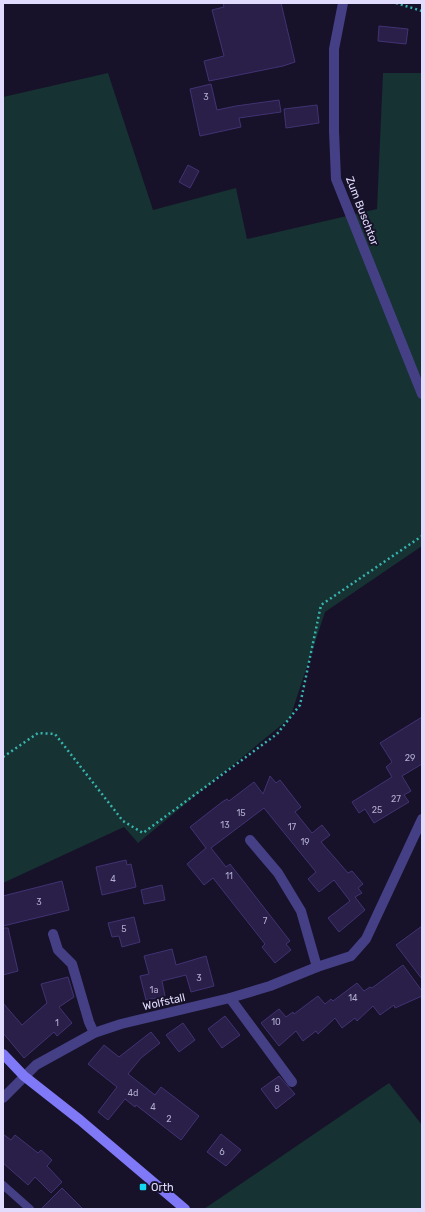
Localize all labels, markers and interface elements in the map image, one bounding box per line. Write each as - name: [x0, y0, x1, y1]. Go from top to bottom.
- house number: 3: [203, 92, 209, 102]
- street label: Zum Buschtor: [343, 175, 381, 248]
- house number: 29: [405, 753, 415, 763]
- house number: 27: [391, 794, 401, 804]
- house number: 25: [372, 805, 382, 815]
- house number: 15: [236, 808, 246, 818]
- house number: 13: [220, 820, 230, 830]
- house number: 17: [288, 822, 297, 832]
- house number: 19: [300, 837, 310, 847]
- house number: 11: [225, 871, 233, 881]
- house number: 4: [110, 874, 116, 884]
- house number: 3: [36, 897, 42, 907]
- house number: 7: [263, 916, 268, 926]
- house number: 5: [121, 924, 127, 934]
- house number: 3: [196, 973, 202, 983]
- house number: 1a: [150, 985, 158, 995]
- street label: Wolfstall: [142, 991, 186, 1013]
- house number: 14: [348, 993, 358, 1003]
- house number: 10: [271, 1017, 281, 1027]
- house number: 1: [55, 1018, 59, 1028]
- house number: 8: [274, 1084, 280, 1094]
- house number: 4d: [128, 1088, 138, 1098]
- house number: 4: [150, 1102, 156, 1112]
- house number: 2: [166, 1114, 172, 1124]
- house number: 6: [219, 1147, 225, 1157]
- place label: Orth: [151, 1181, 174, 1194]
- marker: Orth: [138, 1182, 148, 1192]

